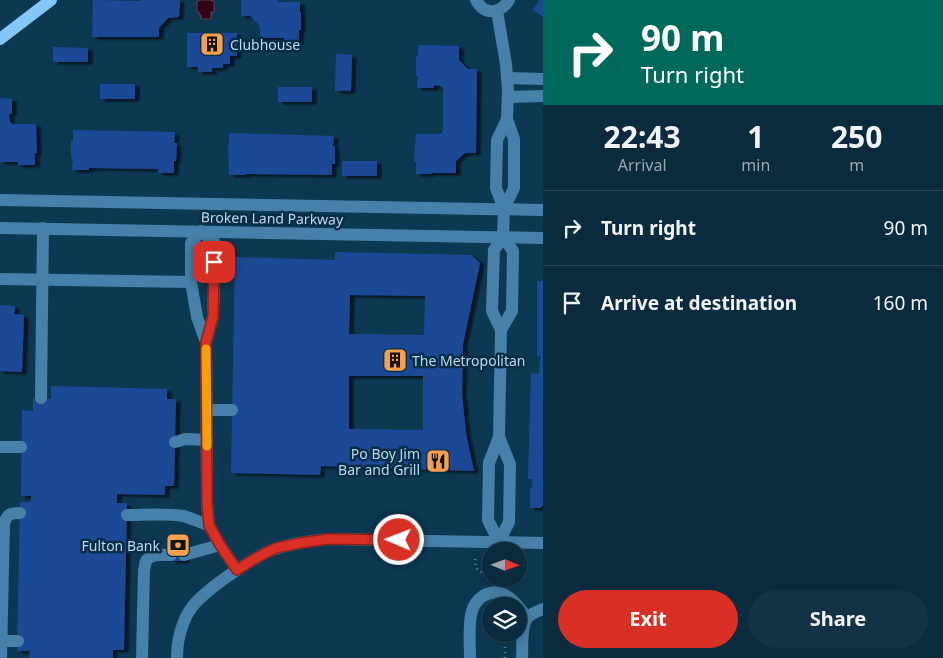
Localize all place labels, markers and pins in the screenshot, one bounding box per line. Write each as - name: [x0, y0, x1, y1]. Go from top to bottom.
- building icon: Clubhouse: [199, 31, 225, 57]
- place label: Clubhouse: [230, 35, 300, 54]
- pin: [193, 241, 235, 283]
- building icon: The Metropolitan: [382, 347, 408, 373]
- place label: The Metropolitan: [412, 351, 525, 370]
- place label: Po Boy Jim Bar and Grill: [338, 444, 420, 479]
- restaurant icon: Po Boy Jim Bar and Grill: [425, 448, 451, 474]
- bank icon: Fulton Bank: [165, 532, 191, 558]
- place label: Fulton Bank: [82, 536, 161, 555]

